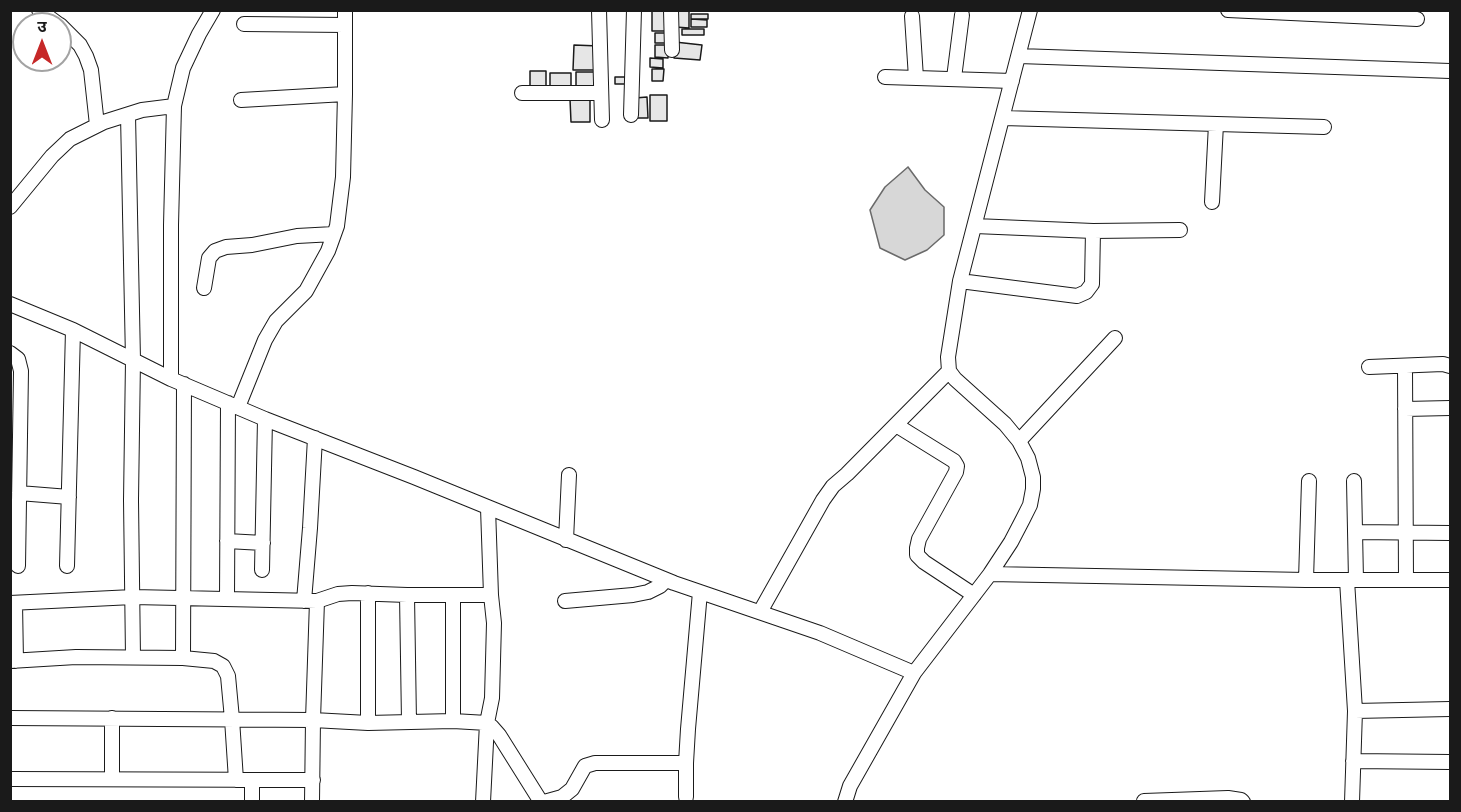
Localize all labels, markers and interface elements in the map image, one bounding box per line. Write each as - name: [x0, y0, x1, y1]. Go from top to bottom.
- north arrow: [12, 12, 72, 72]
- text: उ: [37, 16, 47, 36]

